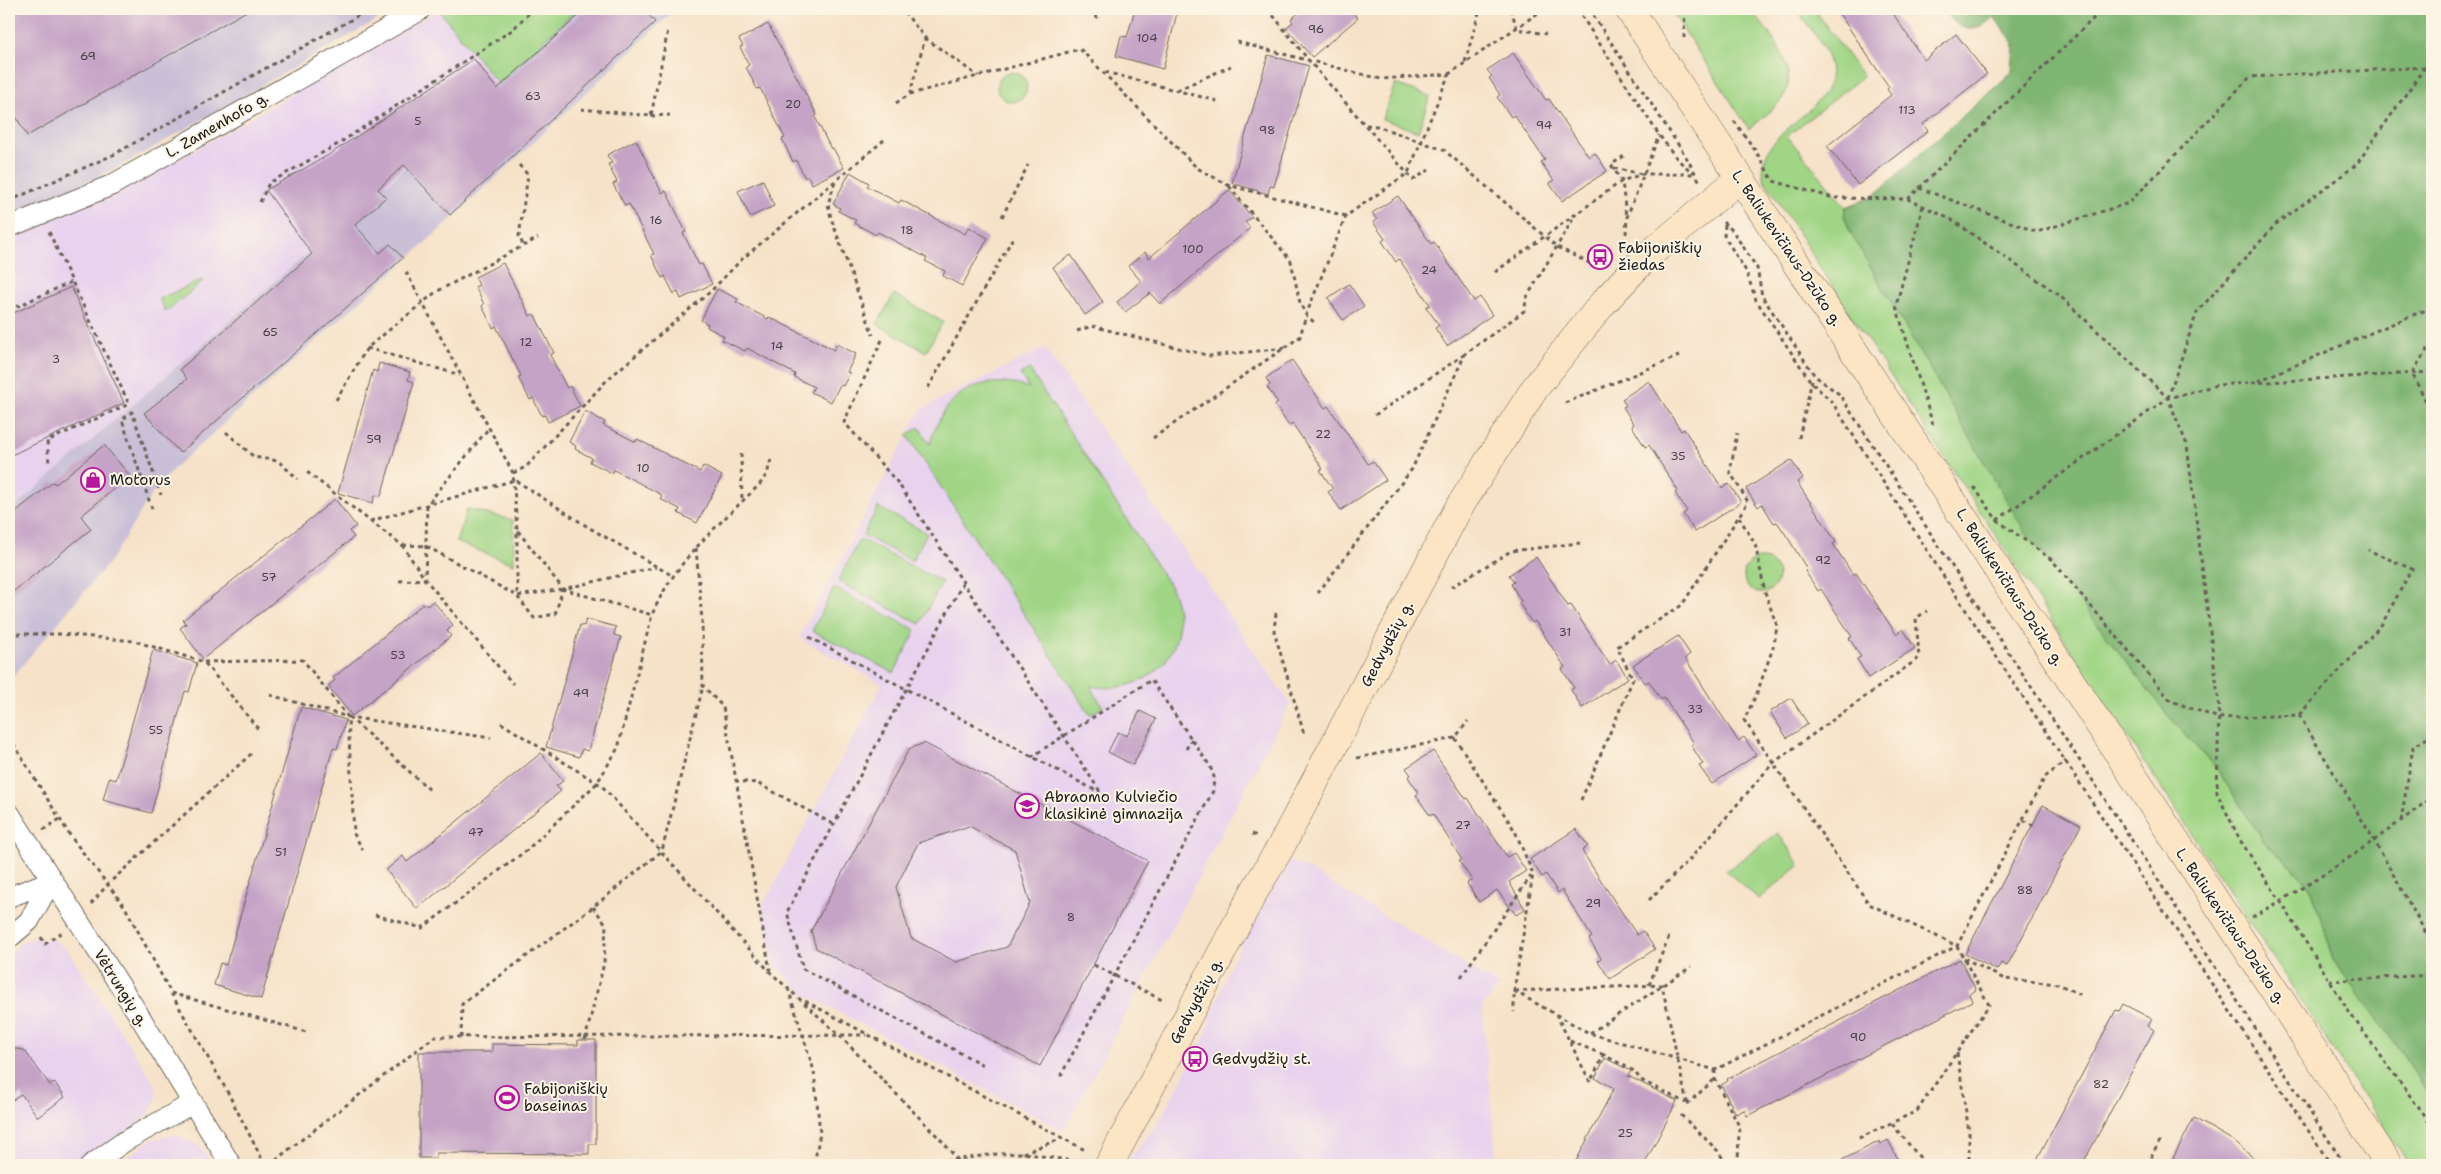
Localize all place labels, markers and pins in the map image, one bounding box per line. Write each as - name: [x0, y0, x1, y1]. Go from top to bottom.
- place label: Fabijoniškių žiedas: [1618, 238, 1702, 275]
- bus stop icon: Fabijoniškių žiedas: [1587, 244, 1613, 270]
- shop icon: Motorus: [80, 467, 106, 493]
- place label: Motorus: [110, 470, 171, 490]
- place label: Abraomo Kulviečio klasikinė gimnazija: [1044, 787, 1183, 824]
- school or university icon: Abraomo Kulviečio klasikinė gimnazija: [1014, 793, 1040, 819]
- bus stop icon: Gedvydžių st.: [1182, 1046, 1208, 1072]
- place label: Gedvydžių st.: [1212, 1049, 1311, 1069]
- place label: Fabijoniškių baseinas: [524, 1079, 608, 1116]
- sports icon: Fabijoniškių baseinas: [494, 1085, 520, 1111]

